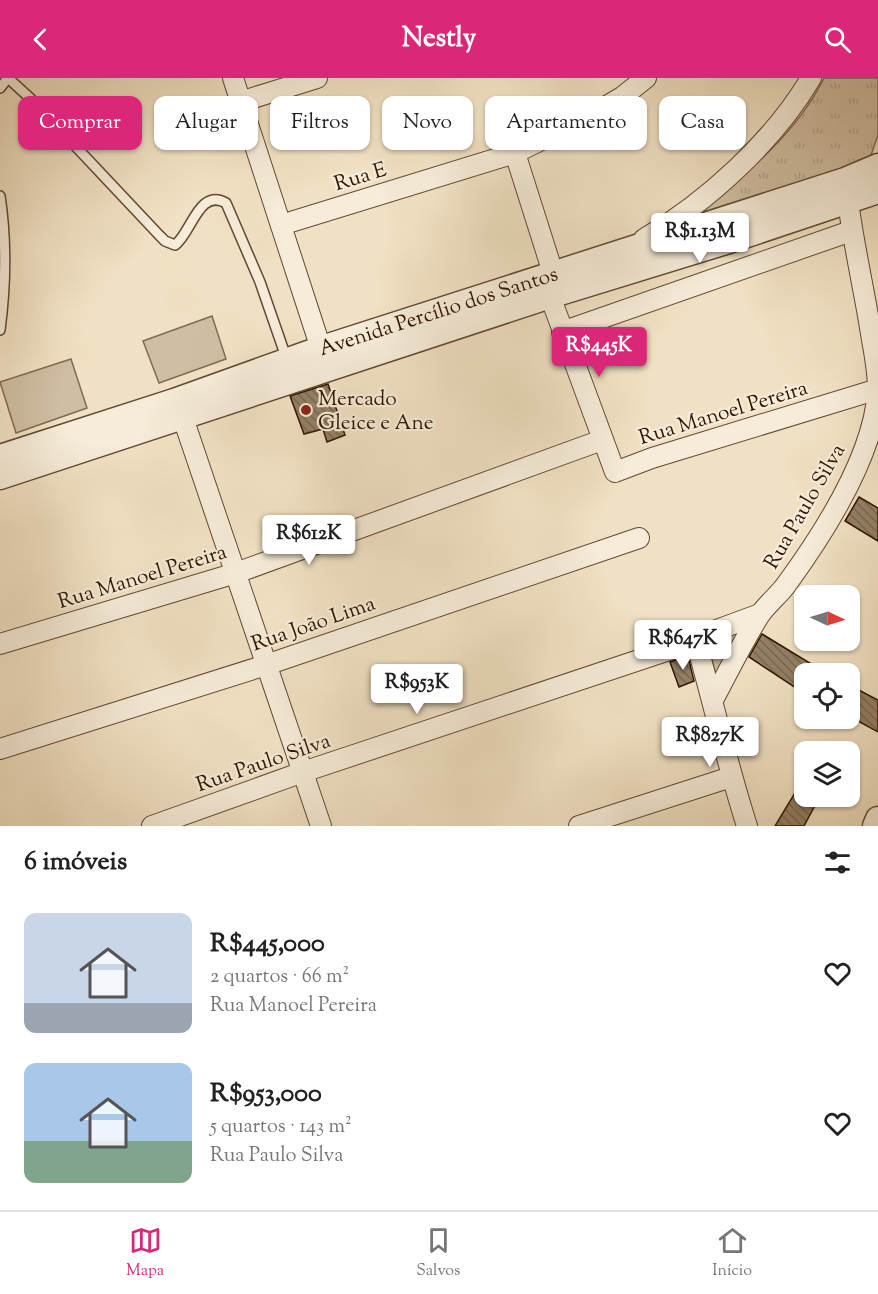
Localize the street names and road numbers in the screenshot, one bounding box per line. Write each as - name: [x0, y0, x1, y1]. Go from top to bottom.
- street label: Rua E: [331, 156, 391, 200]
- street label: Avenida Percílio dos Santos: [315, 260, 562, 365]
- street label: Rua Manoel Pereira: [635, 374, 812, 454]
- street label: Rua Paulo Silva: [758, 439, 854, 575]
- street label: Rua Manoel Pereira: [54, 538, 231, 618]
- street label: Rua João Lima: [248, 590, 380, 660]
- street label: Rua Paulo Silva: [193, 727, 335, 801]

